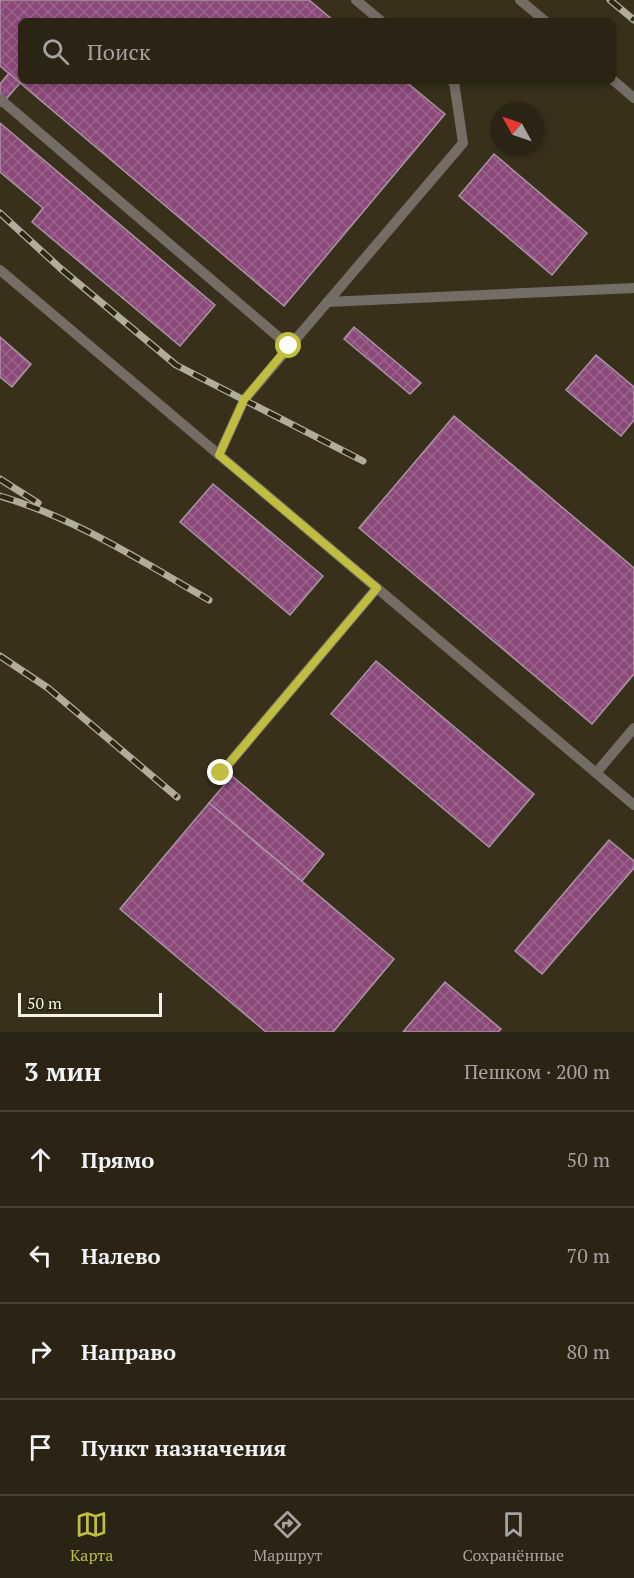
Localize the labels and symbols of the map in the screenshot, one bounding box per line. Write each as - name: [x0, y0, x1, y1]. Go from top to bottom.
- north arrow: [490, 102, 544, 156]
- route start: [275, 332, 301, 358]
- route end: [207, 759, 233, 785]
- scale bar: [18, 990, 162, 1018]

